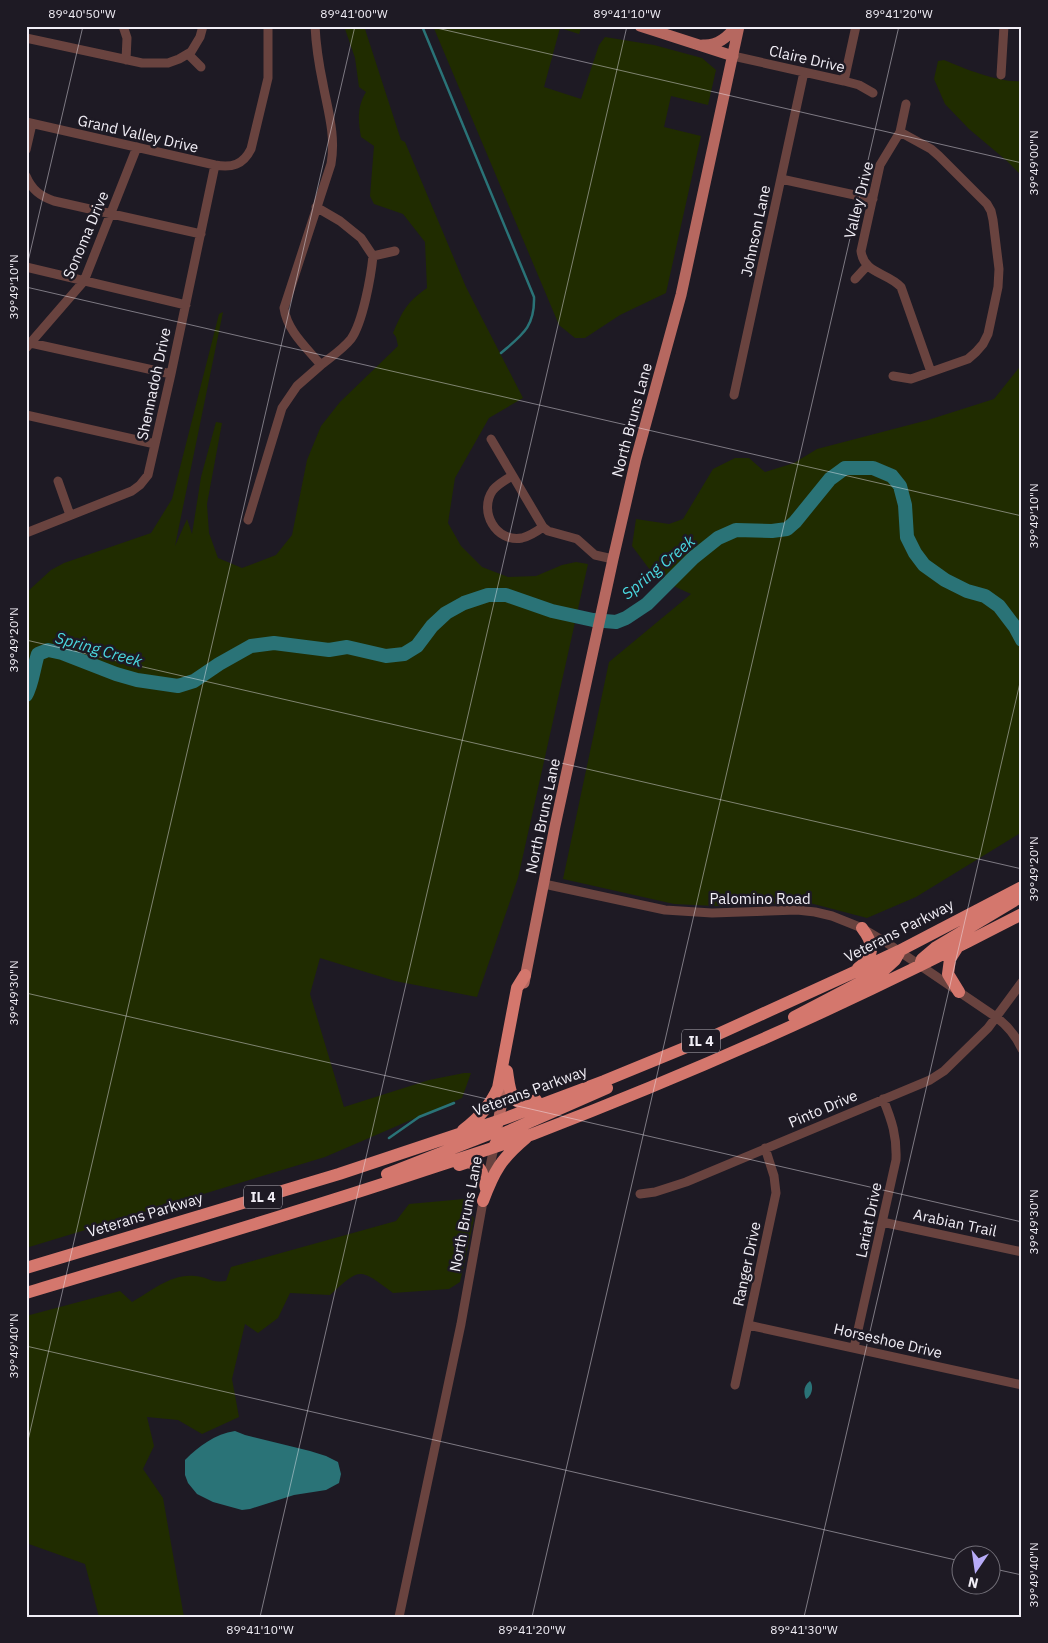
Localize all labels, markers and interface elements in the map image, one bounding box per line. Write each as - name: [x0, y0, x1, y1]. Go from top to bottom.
- text: 89°40'50"W: [48, 6, 116, 21]
- text: 89°41'00"W: [320, 6, 388, 21]
- text: 89°41'10"W: [593, 6, 661, 21]
- text: 89°41'20"W: [865, 6, 933, 21]
- street label: Claire Drive: [767, 41, 847, 76]
- street label: Grand Valley Drive: [76, 110, 200, 157]
- text: 39°49'00"N: [1026, 130, 1041, 196]
- street label: Valley Drive: [840, 159, 877, 240]
- street label: Johnson Lane: [737, 183, 774, 278]
- street label: Sonoma Drive: [59, 188, 113, 282]
- text: 39°49'10"N: [6, 254, 21, 320]
- street label: Shennadoh Drive: [132, 326, 175, 442]
- street label: North Bruns Lane: [607, 361, 656, 479]
- text: 39°49'10"N: [1026, 483, 1041, 549]
- water label: Spring Creek: [617, 530, 699, 603]
- text: 39°49'20"N: [6, 607, 21, 673]
- water label: Spring Creek: [53, 627, 145, 671]
- street label: North Bruns Lane: [521, 757, 564, 875]
- text: 39°49'20"N: [1026, 836, 1041, 902]
- street label: Palomino Road: [709, 889, 811, 908]
- street label: Veterans Parkway: [841, 895, 957, 966]
- text: 39°49'30"N: [6, 960, 21, 1026]
- road number: IL 4: [682, 1030, 720, 1052]
- street label: Veterans Parkway: [470, 1061, 590, 1120]
- street label: Pinto Drive: [785, 1085, 860, 1132]
- street label: North Bruns Lane: [445, 1154, 486, 1273]
- street label: Lariat Drive: [851, 1181, 886, 1259]
- road number: IL 4: [244, 1186, 282, 1208]
- street label: Veterans Parkway: [85, 1188, 206, 1241]
- text: 39°49'30"N: [1026, 1189, 1041, 1255]
- street label: Arabian Trail: [912, 1204, 999, 1241]
- street label: Ranger Drive: [728, 1220, 765, 1308]
- text: 39°49'40"N: [6, 1313, 21, 1379]
- street label: Horseshoe Drive: [832, 1319, 944, 1362]
- text: 39°49'40"N: [1026, 1542, 1041, 1608]
- north arrow: [950, 1546, 1000, 1596]
- text: N: [966, 1573, 980, 1593]
- text: 89°41'10"W: [226, 1622, 294, 1637]
- text: 89°41'20"W: [498, 1622, 566, 1637]
- text: 89°41'30"W: [770, 1622, 838, 1637]

